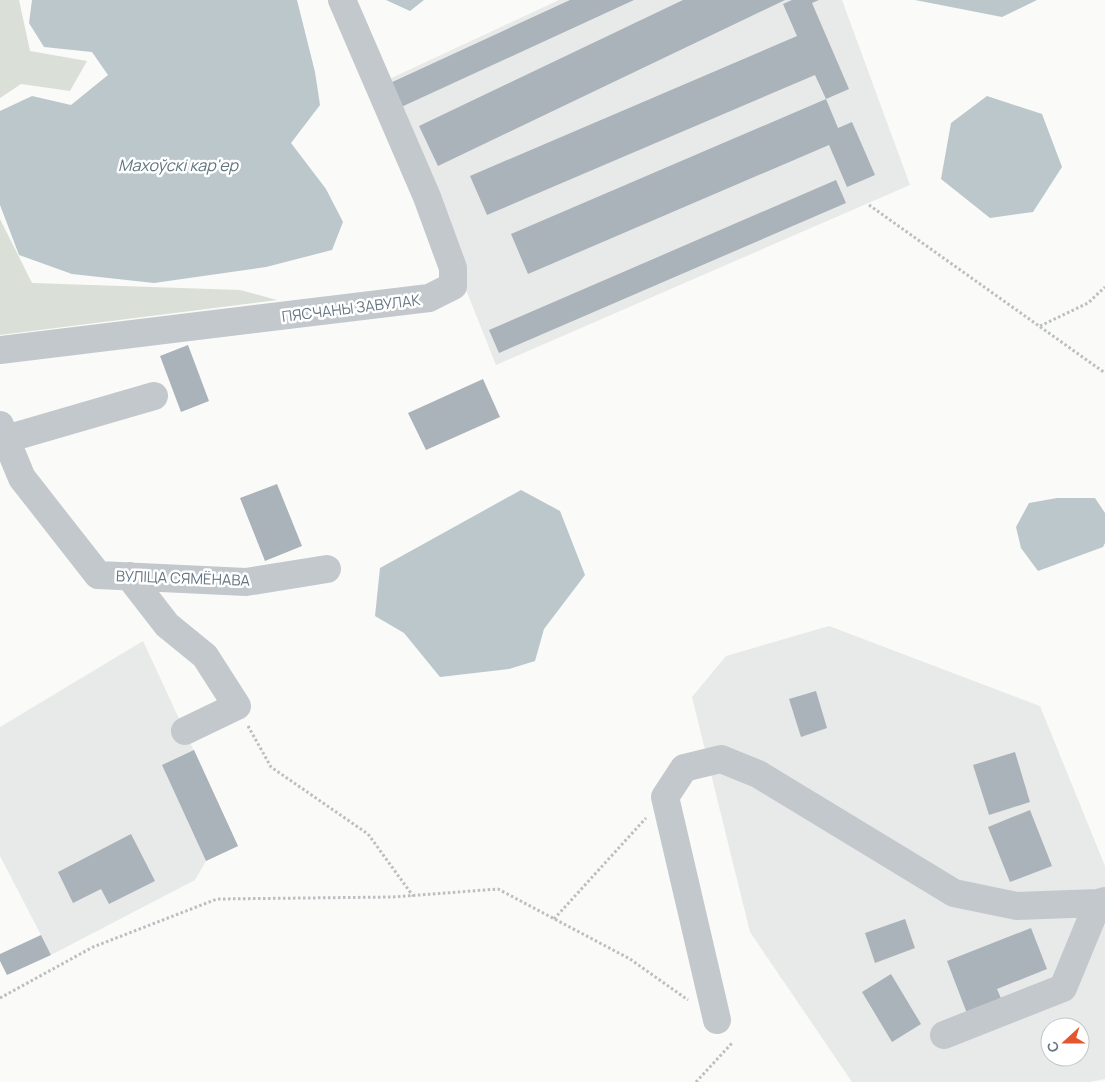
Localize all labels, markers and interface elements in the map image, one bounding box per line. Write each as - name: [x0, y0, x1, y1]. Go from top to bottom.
- water label: Махоўскі кар'ер: [118, 154, 240, 176]
- street label: ПЯСЧАНЫ ЗАВУЛАК: [281, 289, 421, 327]
- street label: ВУЛІЦА СЯМЁНАВА: [116, 565, 251, 591]
- north arrow: [1040, 1017, 1090, 1067]
- text: С: [1042, 1039, 1063, 1055]

